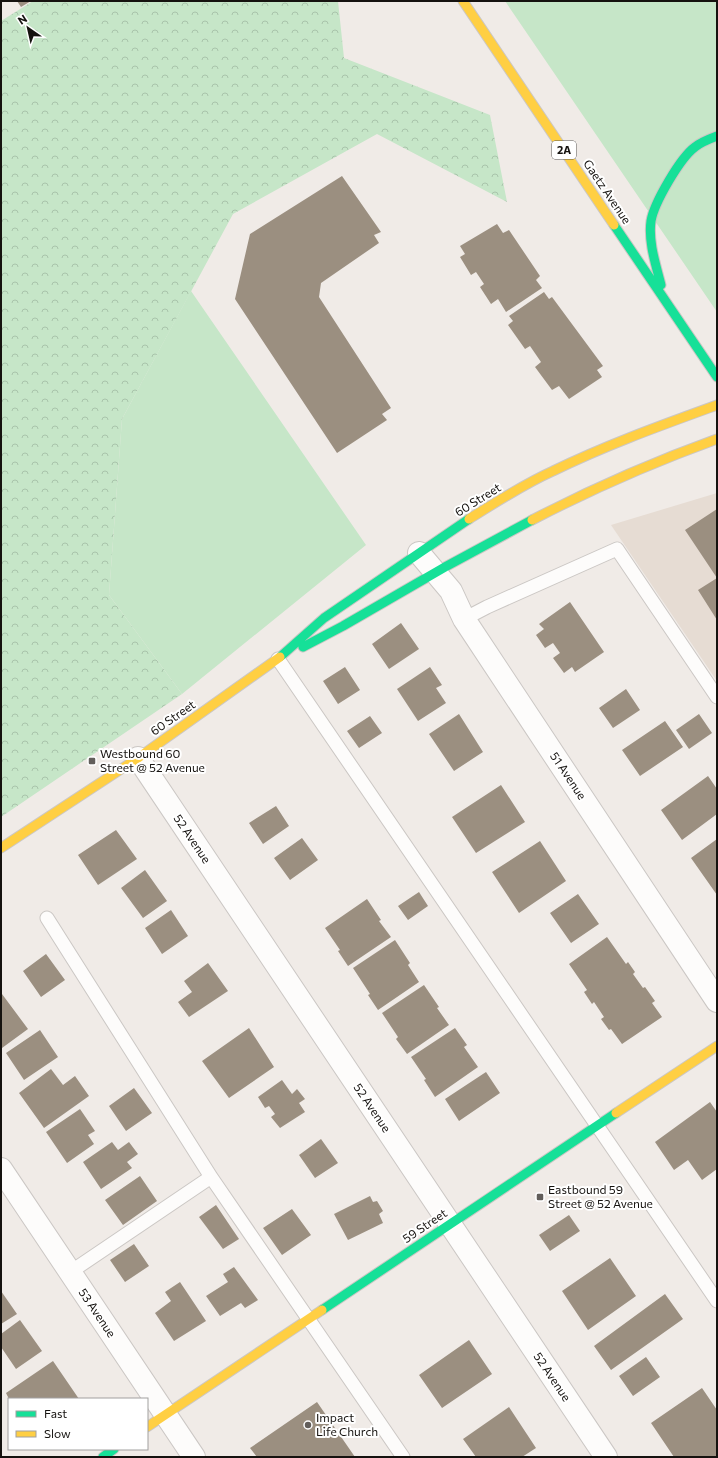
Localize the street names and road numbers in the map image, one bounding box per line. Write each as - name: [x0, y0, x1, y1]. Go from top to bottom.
- road number: 2A: [552, 141, 576, 159]
- street label: Gaetz Avenue: [581, 157, 634, 226]
- street label: 60 Street: [452, 480, 503, 519]
- street label: 60 Street: [147, 697, 198, 738]
- street label: 51 Avenue: [548, 749, 590, 802]
- street label: 52 Avenue: [171, 811, 214, 866]
- street label: 52 Avenue: [351, 1080, 394, 1135]
- street label: 59 Street: [400, 1205, 449, 1245]
- street label: 53 Avenue: [76, 1285, 119, 1340]
- street label: 52 Avenue: [531, 1349, 574, 1404]

